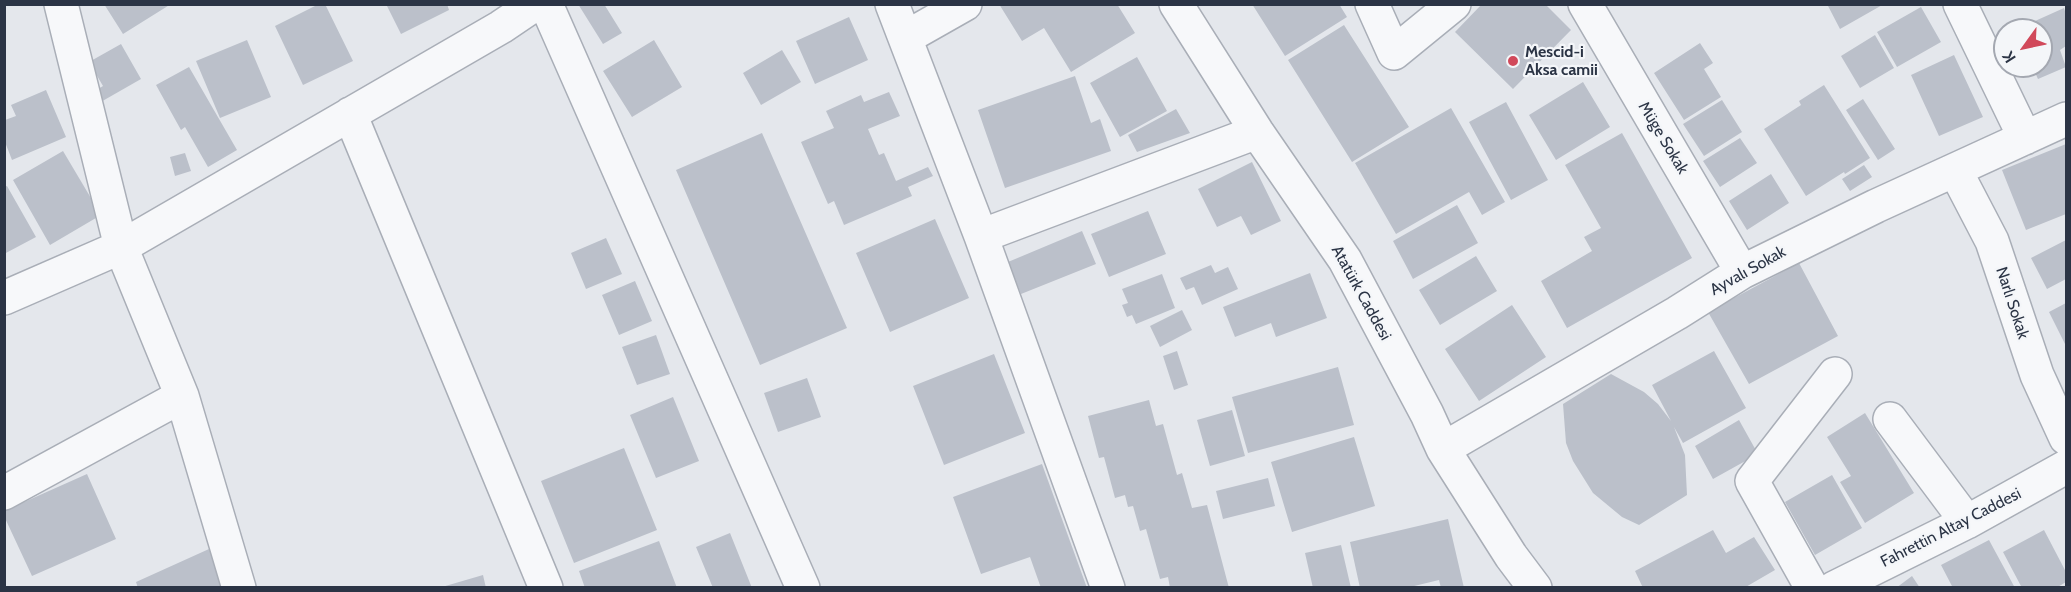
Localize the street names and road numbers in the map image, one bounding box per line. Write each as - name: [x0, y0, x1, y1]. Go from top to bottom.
- street label: Müge Sokak: [1634, 98, 1692, 178]
- street label: Atatürk Caddesi: [1327, 242, 1395, 344]
- street label: Ayvalı Sokak: [1707, 242, 1789, 300]
- street label: Narlı Sokak: [1991, 265, 2033, 341]
- street label: Fahrettin Altay Caddesi: [1878, 484, 2024, 572]

